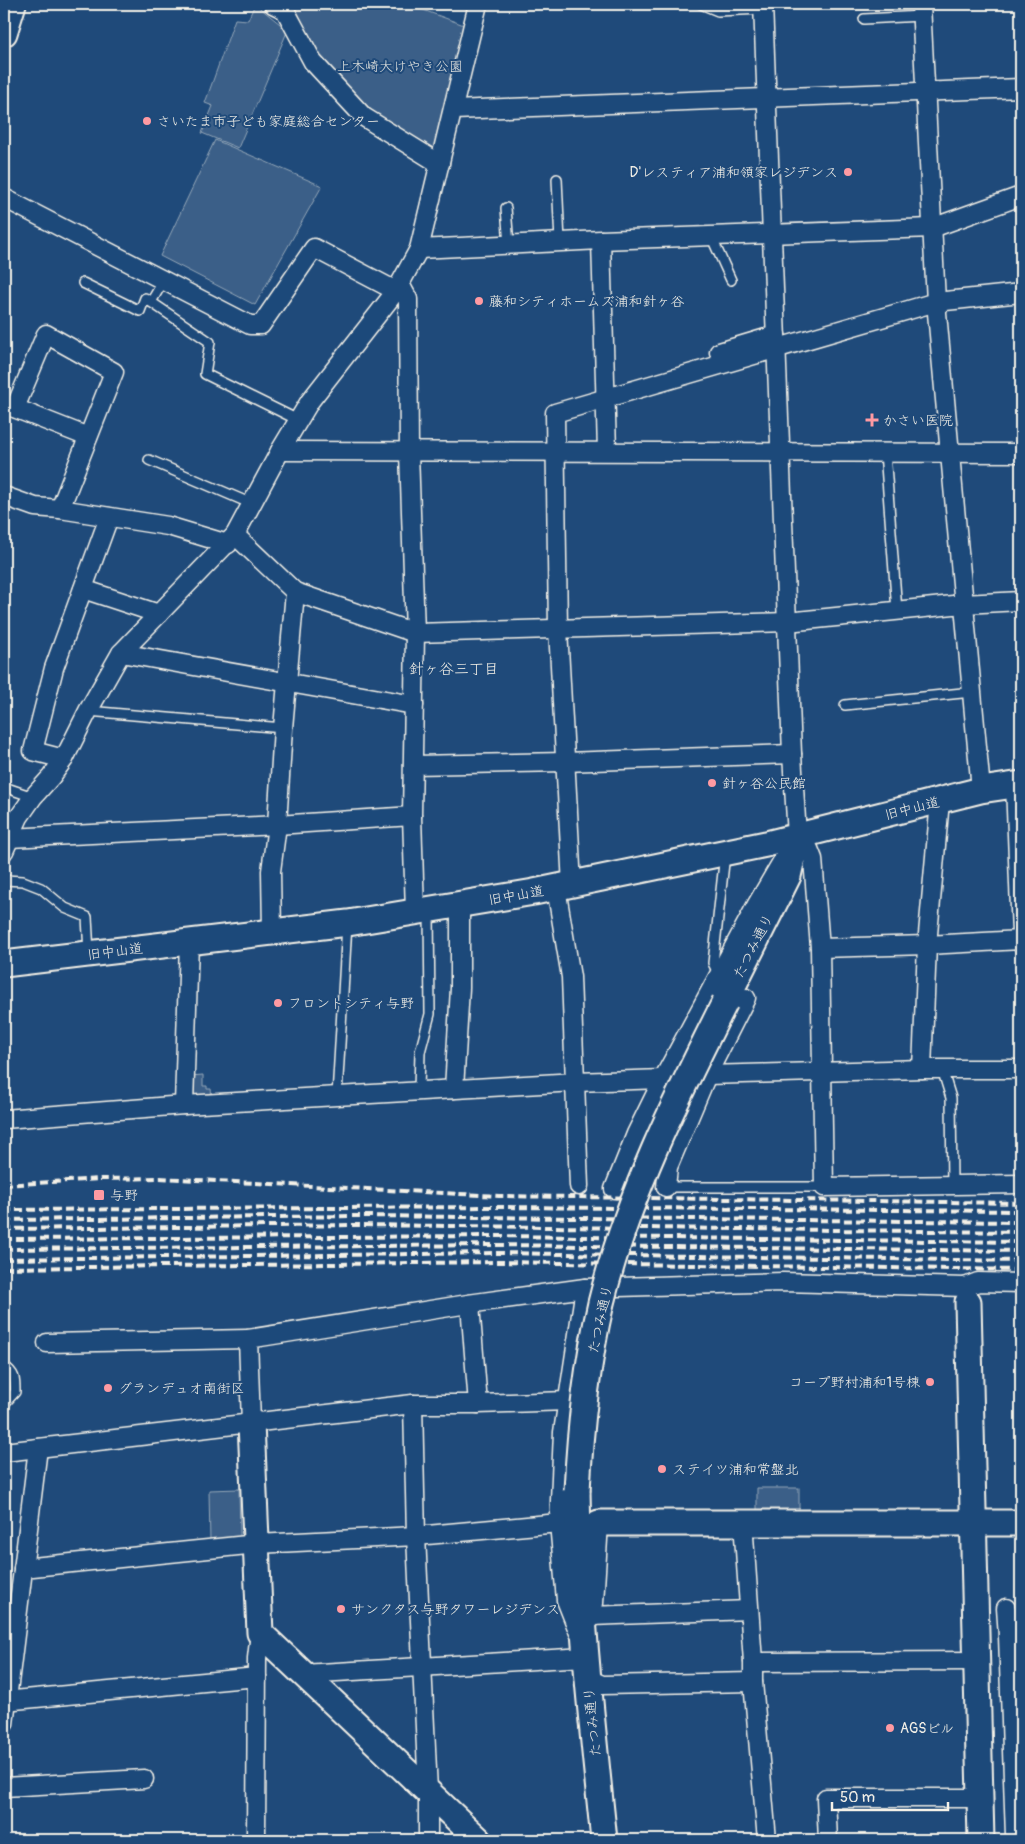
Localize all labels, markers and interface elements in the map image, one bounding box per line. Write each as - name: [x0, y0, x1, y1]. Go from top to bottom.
- park label: 上木崎大けやき公園: [337, 58, 463, 75]
- place label: さいたま市子ども家庭総合センター: [157, 113, 380, 130]
- marker: さいたま市子ども家庭総合センター: [141, 115, 153, 127]
- place label: D'レスティア浦和領家レジデンス: [630, 164, 838, 181]
- marker: D'レスティア浦和領家レジデンス: [842, 166, 854, 178]
- place label: 藤和シティホームズ浦和針ヶ谷: [489, 293, 684, 310]
- marker: 藤和シティホームズ浦和針ヶ谷: [473, 295, 485, 307]
- place label: かさい医院: [883, 412, 953, 429]
- marker: かさい医院: [865, 413, 879, 427]
- district label: 針ヶ谷三丁目: [409, 660, 499, 679]
- place label: 針ヶ谷公民館: [722, 775, 806, 792]
- marker: 針ヶ谷公民館: [706, 777, 718, 789]
- street label: 旧中山道: [883, 793, 941, 824]
- street label: 旧中山道: [487, 882, 545, 909]
- street label: たつみ通り: [730, 911, 777, 981]
- street label: 旧中山道: [86, 940, 144, 963]
- place label: フロントシティ与野: [288, 995, 414, 1012]
- marker: フロントシティ与野: [272, 997, 284, 1009]
- place label: 与野: [110, 1187, 138, 1204]
- marker: 与野: [92, 1188, 106, 1202]
- street label: たつみ通り: [585, 1283, 616, 1355]
- place label: コープ野村浦和1号棟: [789, 1374, 921, 1391]
- marker: コープ野村浦和1号棟: [924, 1376, 936, 1388]
- place label: グランデュオ南街区: [118, 1380, 245, 1397]
- marker: グランデュオ南街区: [102, 1382, 114, 1394]
- place label: ステイツ浦和常盤北: [672, 1461, 799, 1478]
- marker: ステイツ浦和常盤北: [656, 1463, 668, 1475]
- place label: サンクタス与野タワーレジデンス: [351, 1601, 560, 1618]
- marker: サンクタス与野タワーレジデンス: [335, 1603, 347, 1615]
- street label: たつみ通り: [580, 1686, 605, 1758]
- place label: AGSビル: [900, 1720, 954, 1737]
- marker: AGSビル: [884, 1722, 896, 1734]
- scale bar: [832, 1779, 949, 1811]
- text: 50 m: [840, 1788, 875, 1807]

